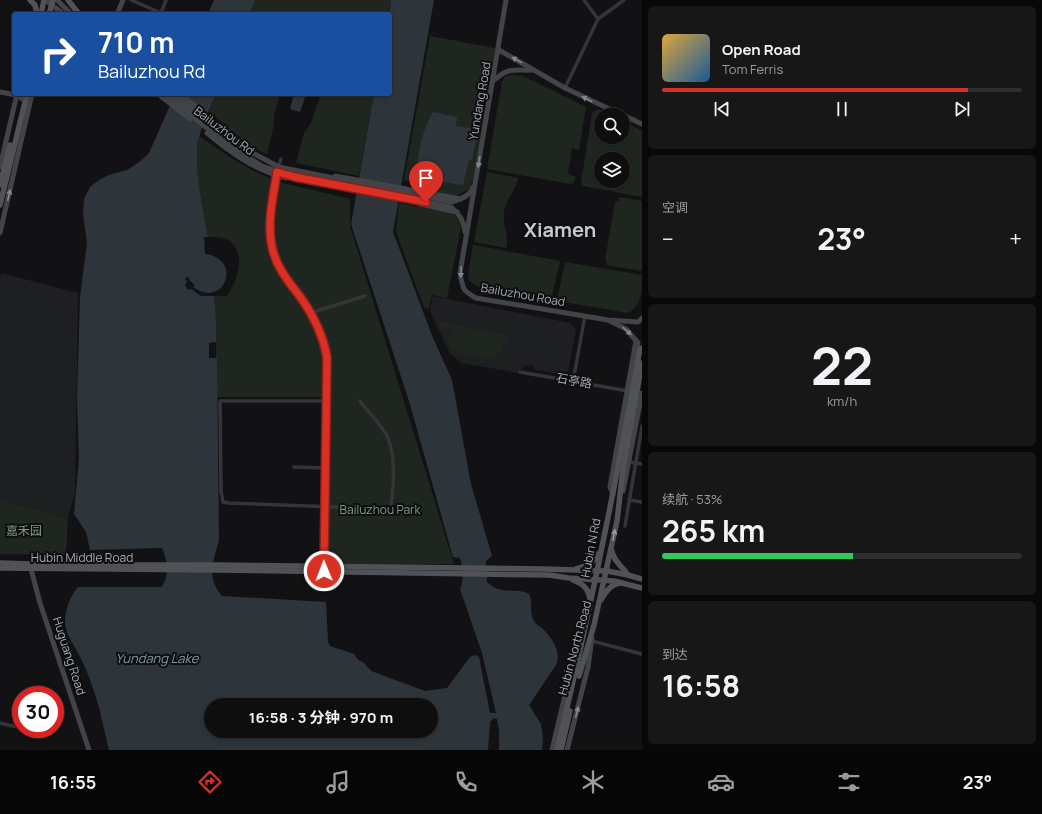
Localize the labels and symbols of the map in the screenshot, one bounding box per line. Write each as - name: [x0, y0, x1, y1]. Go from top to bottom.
- one-way arrow: [511, 57, 523, 63]
- street label: Yundang Road: [464, 60, 495, 141]
- one-way arrow: [581, 95, 592, 102]
- street label: Bailuzhou Rd: [191, 102, 258, 159]
- one-way arrow: [476, 155, 482, 168]
- pin: [409, 161, 443, 202]
- one-way arrow: [6, 189, 12, 201]
- district label: Xiamen: [524, 216, 596, 243]
- one-way arrow: [458, 266, 464, 279]
- street label: Bailuzhou Road: [480, 279, 567, 310]
- one-way arrow: [622, 326, 631, 335]
- street label: 石亭路: [555, 369, 593, 392]
- park label: Bailuzhou Park: [340, 501, 421, 518]
- street label: Hubin N Rd: [576, 517, 605, 579]
- park label: 嘉禾园: [6, 522, 42, 539]
- one-way arrow: [611, 529, 617, 542]
- street label: Hubin Middle Road: [31, 549, 133, 566]
- position arrow: [303, 550, 345, 592]
- street label: Hubin North Road: [554, 599, 595, 697]
- street label: Huguang Road: [49, 615, 90, 697]
- water label: Yundang Lake: [116, 649, 200, 667]
- speed limit sign: 30: [12, 686, 64, 738]
- one-way arrow: [574, 706, 580, 718]

